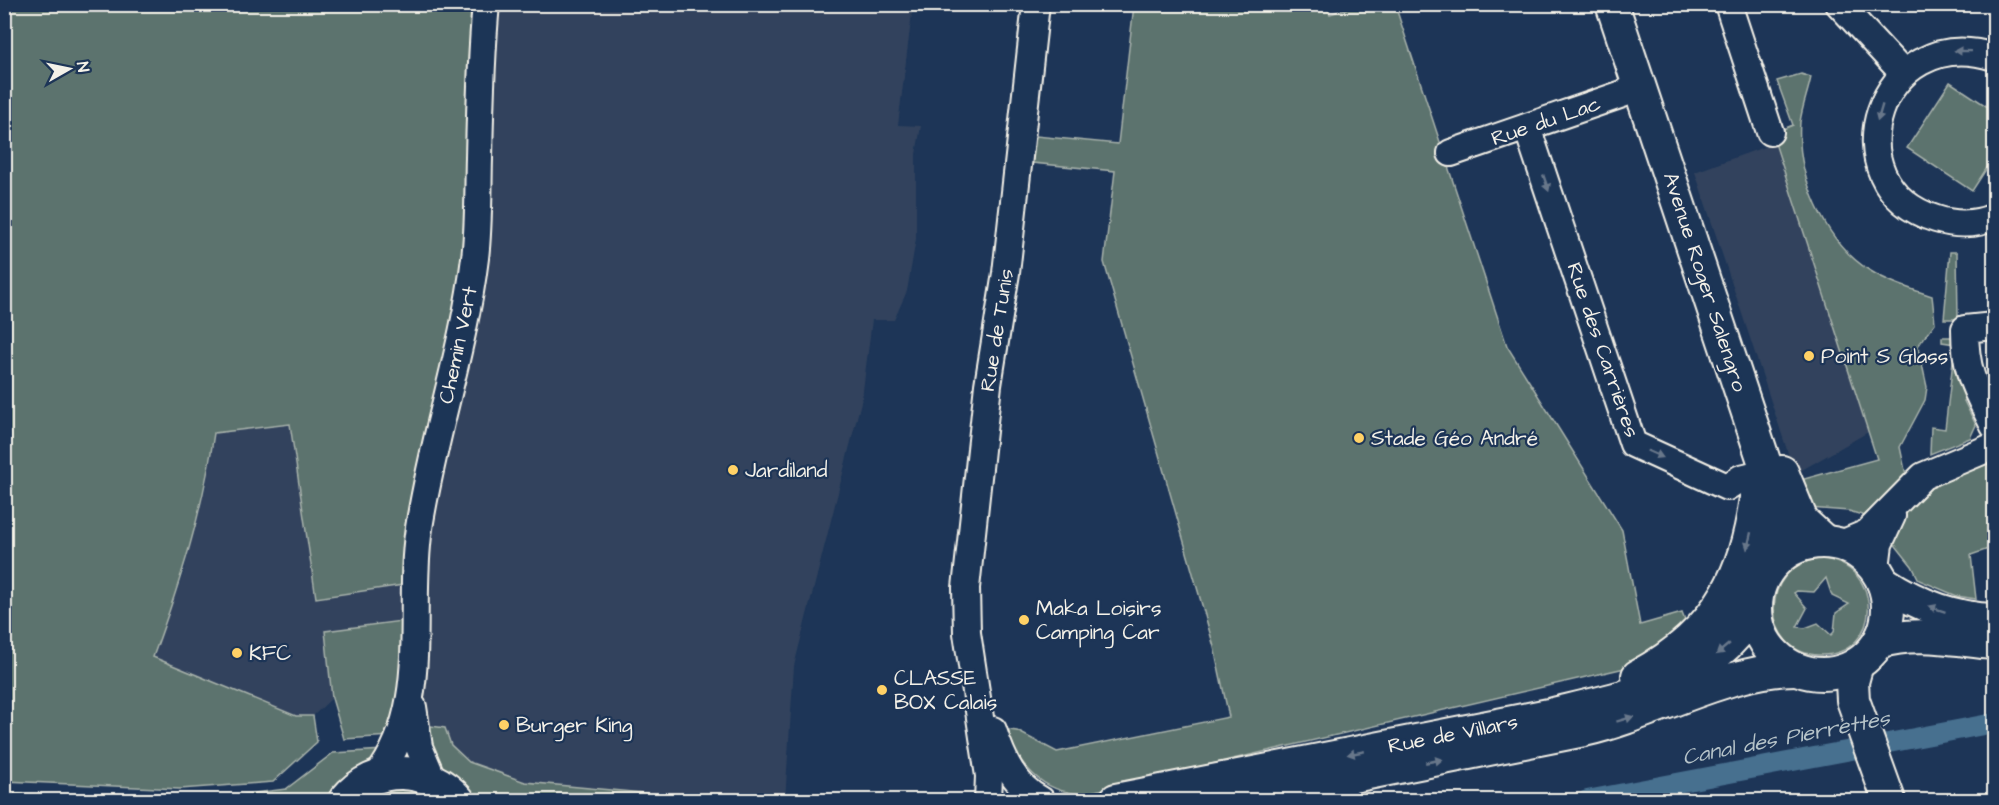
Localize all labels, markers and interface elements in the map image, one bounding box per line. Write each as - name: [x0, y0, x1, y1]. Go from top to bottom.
- north arrow: [39, 39, 99, 99]
- one-way arrow: [1953, 47, 1972, 56]
- text: N: [71, 60, 94, 73]
- street label: Rue du Lac: [1487, 89, 1605, 153]
- one-way arrow: [1875, 104, 1884, 122]
- street label: Avenue Roger Salengro: [1654, 169, 1754, 396]
- one-way arrow: [1541, 174, 1551, 192]
- street label: Rue des Carrières: [1559, 259, 1647, 441]
- street label: Rue de Tunis: [973, 267, 1021, 393]
- street label: Chemin Vert: [431, 283, 485, 407]
- place label: Point S Glass: [1821, 342, 1948, 371]
- marker: Point S Glass: [1802, 349, 1816, 363]
- place label: Stade Géo André: [1371, 424, 1538, 453]
- marker: Stade Géo André: [1352, 431, 1366, 445]
- one-way arrow: [1647, 450, 1664, 459]
- place label: Jardiland: [745, 456, 828, 485]
- marker: Jardiland: [726, 463, 740, 477]
- one-way arrow: [1744, 531, 1754, 550]
- place label: Maka Loisirs Camping Car: [1036, 594, 1161, 649]
- one-way arrow: [1928, 603, 1946, 613]
- marker: Maka Loisirs Camping Car: [1017, 613, 1031, 627]
- place label: KFC: [249, 639, 291, 668]
- one-way arrow: [1716, 642, 1731, 655]
- marker: KFC: [230, 646, 244, 660]
- place label: CLASSE BOX Calais: [894, 664, 997, 717]
- marker: CLASSE BOX Calais: [875, 683, 889, 697]
- water label: Canal des Pierrettes: [1680, 703, 1893, 773]
- street label: Rue de Villars: [1386, 707, 1520, 761]
- place label: Burger King: [516, 711, 633, 742]
- one-way arrow: [1616, 714, 1634, 723]
- marker: Burger King: [497, 718, 511, 732]
- one-way arrow: [1347, 749, 1366, 758]
- one-way arrow: [1425, 756, 1444, 765]

